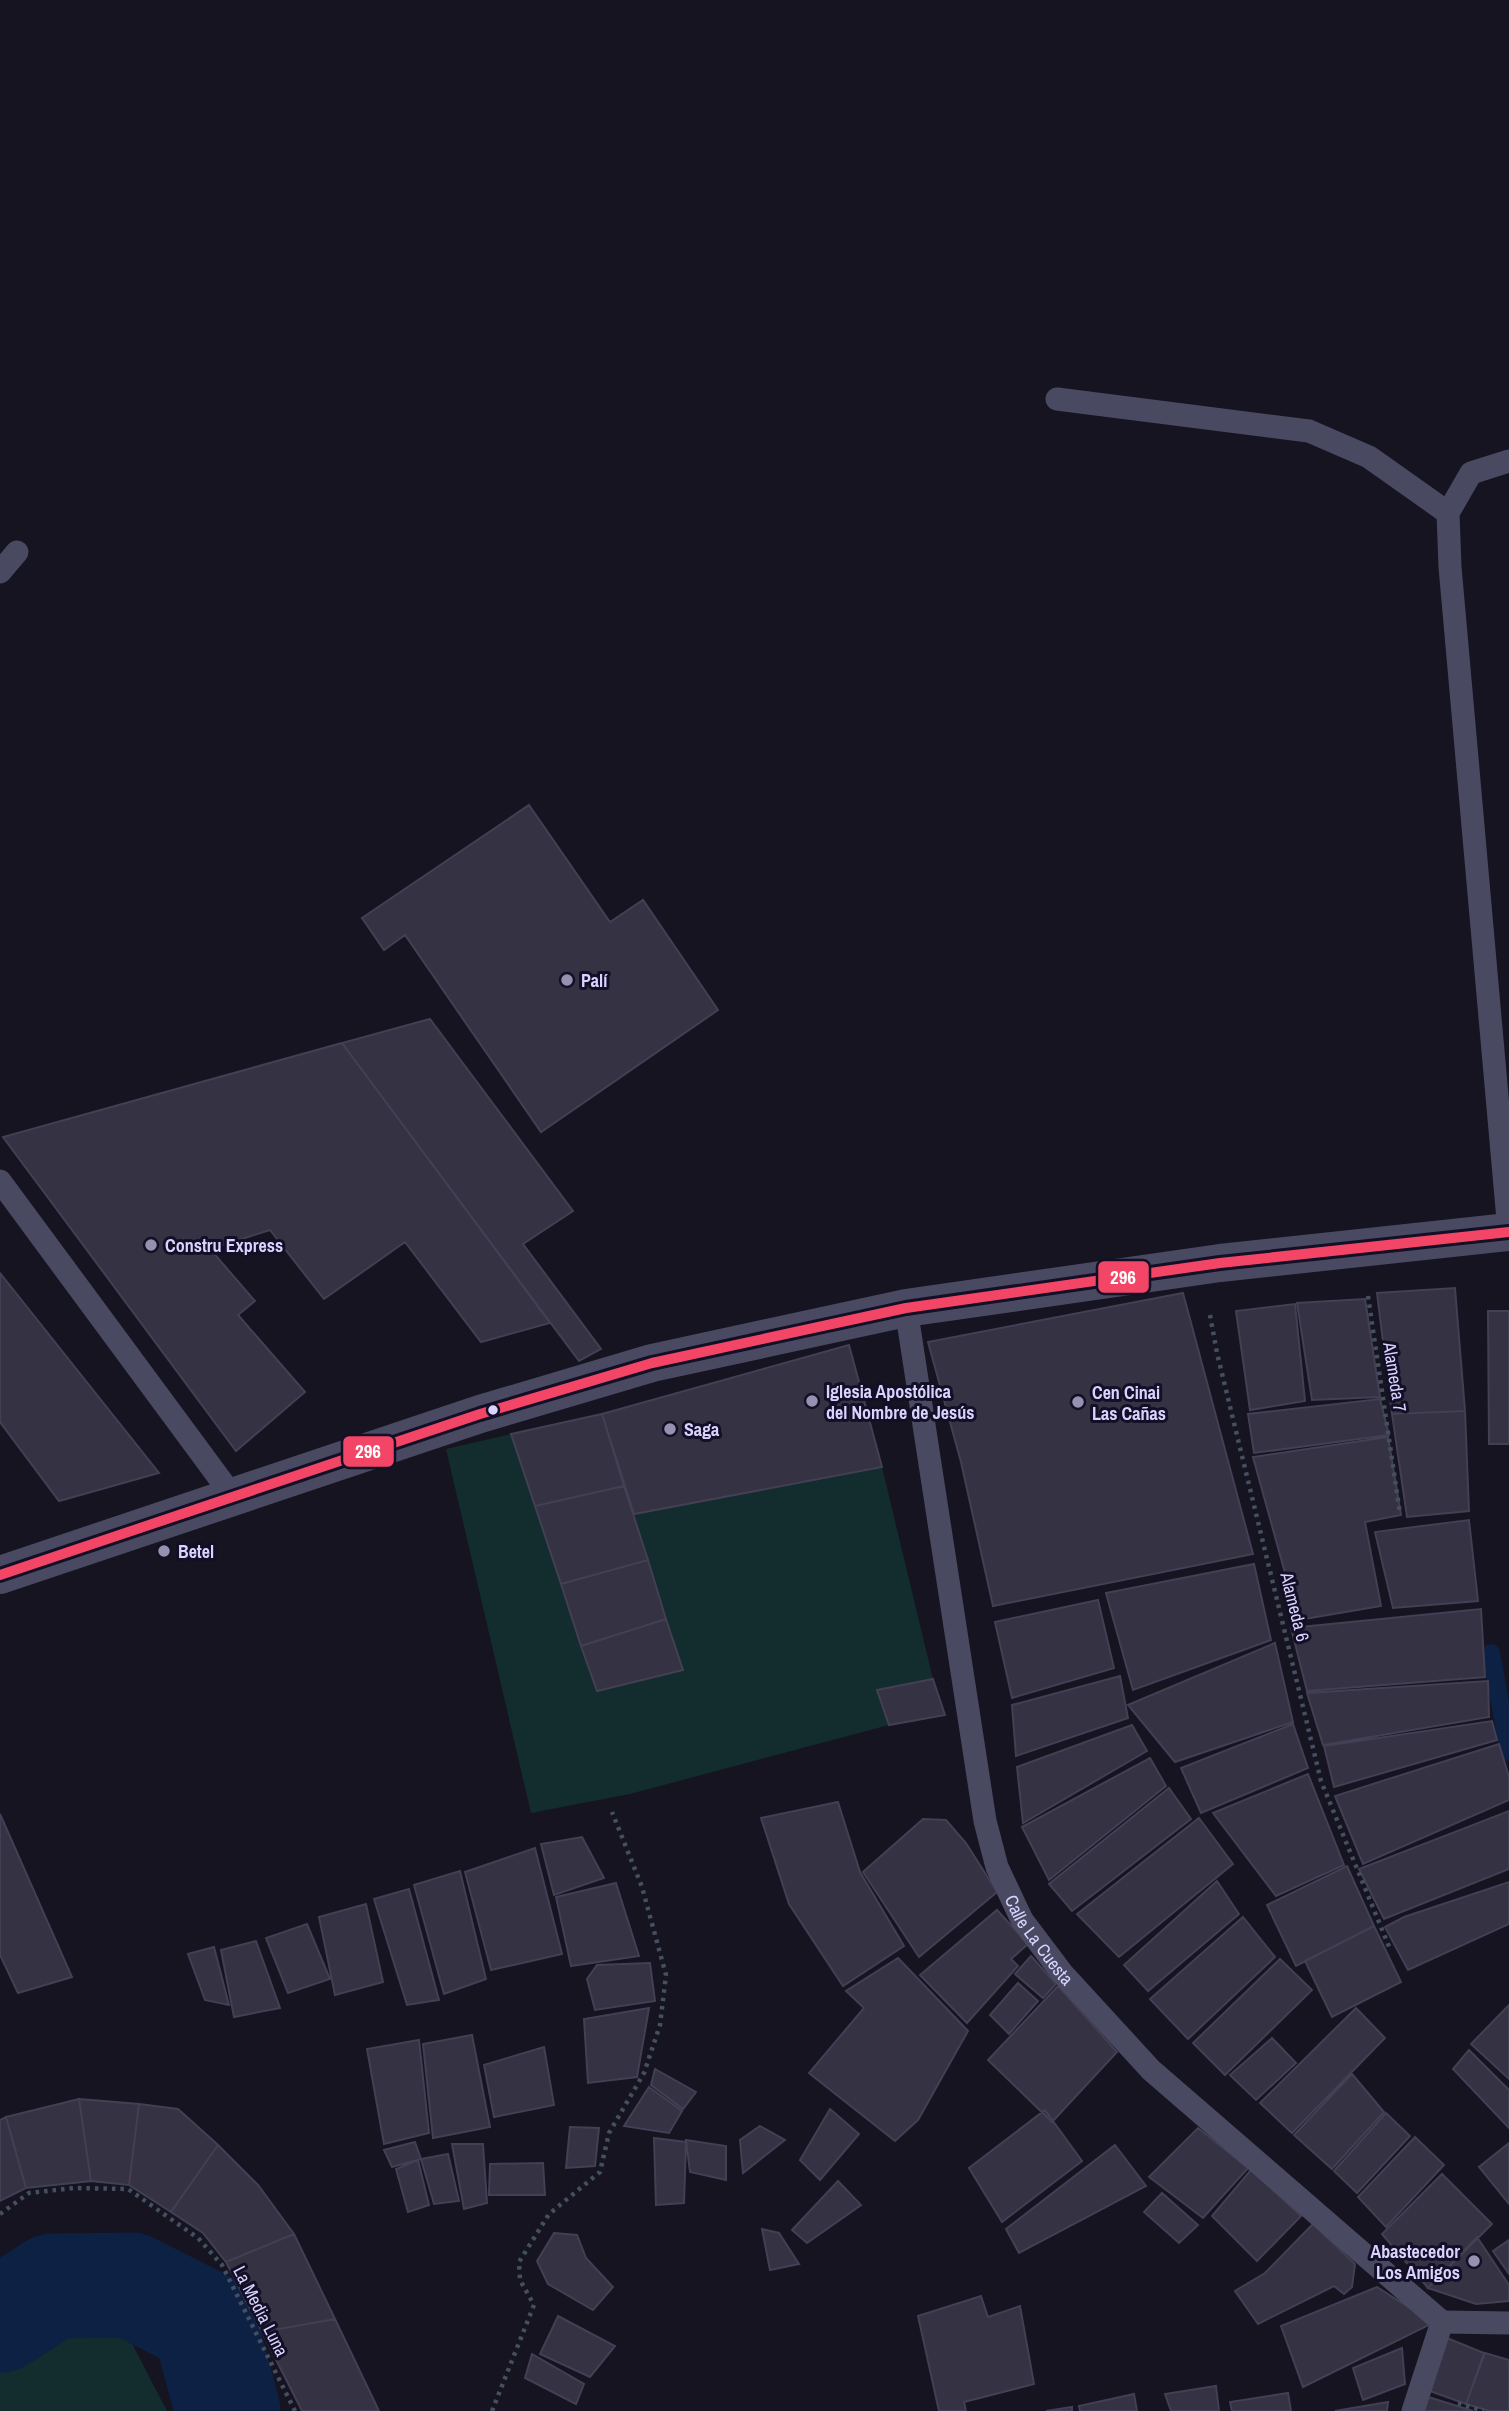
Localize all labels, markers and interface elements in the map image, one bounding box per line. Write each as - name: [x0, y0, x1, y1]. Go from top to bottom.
- place label: Palí: [581, 968, 608, 993]
- marker: Palí: [559, 972, 575, 988]
- place label: Constru Express: [165, 1233, 283, 1258]
- marker: Constru Express: [143, 1237, 159, 1253]
- line badge: 296: [1097, 1260, 1150, 1294]
- text: 296: [1110, 1264, 1136, 1290]
- street label: Alameda 7: [1377, 1339, 1413, 1414]
- place label: Iglesia Apostólica del Nombre de Jesús: [826, 1379, 974, 1425]
- place label: Cen Cinai Las Cañas: [1092, 1380, 1166, 1426]
- marker: Iglesia Apostólica del Nombre de Jesús: [804, 1393, 820, 1409]
- marker: Cen Cinai Las Cañas: [1070, 1394, 1086, 1410]
- unlabelled marker: [486, 1403, 500, 1417]
- place label: Saga: [684, 1417, 720, 1442]
- marker: Saga: [662, 1421, 678, 1437]
- line badge: 296: [342, 1435, 395, 1468]
- text: 296: [355, 1438, 381, 1464]
- place label: Betel: [178, 1539, 214, 1564]
- marker: Betel: [156, 1543, 172, 1559]
- street label: Alameda 6: [1274, 1569, 1316, 1644]
- street label: Calle La Cuesta: [999, 1890, 1079, 1990]
- place label: Abastecedor Los Amigos: [1371, 2239, 1460, 2285]
- marker: Abastecedor Los Amigos: [1466, 2253, 1482, 2269]
- street label: La Media Luna: [228, 2261, 294, 2361]

